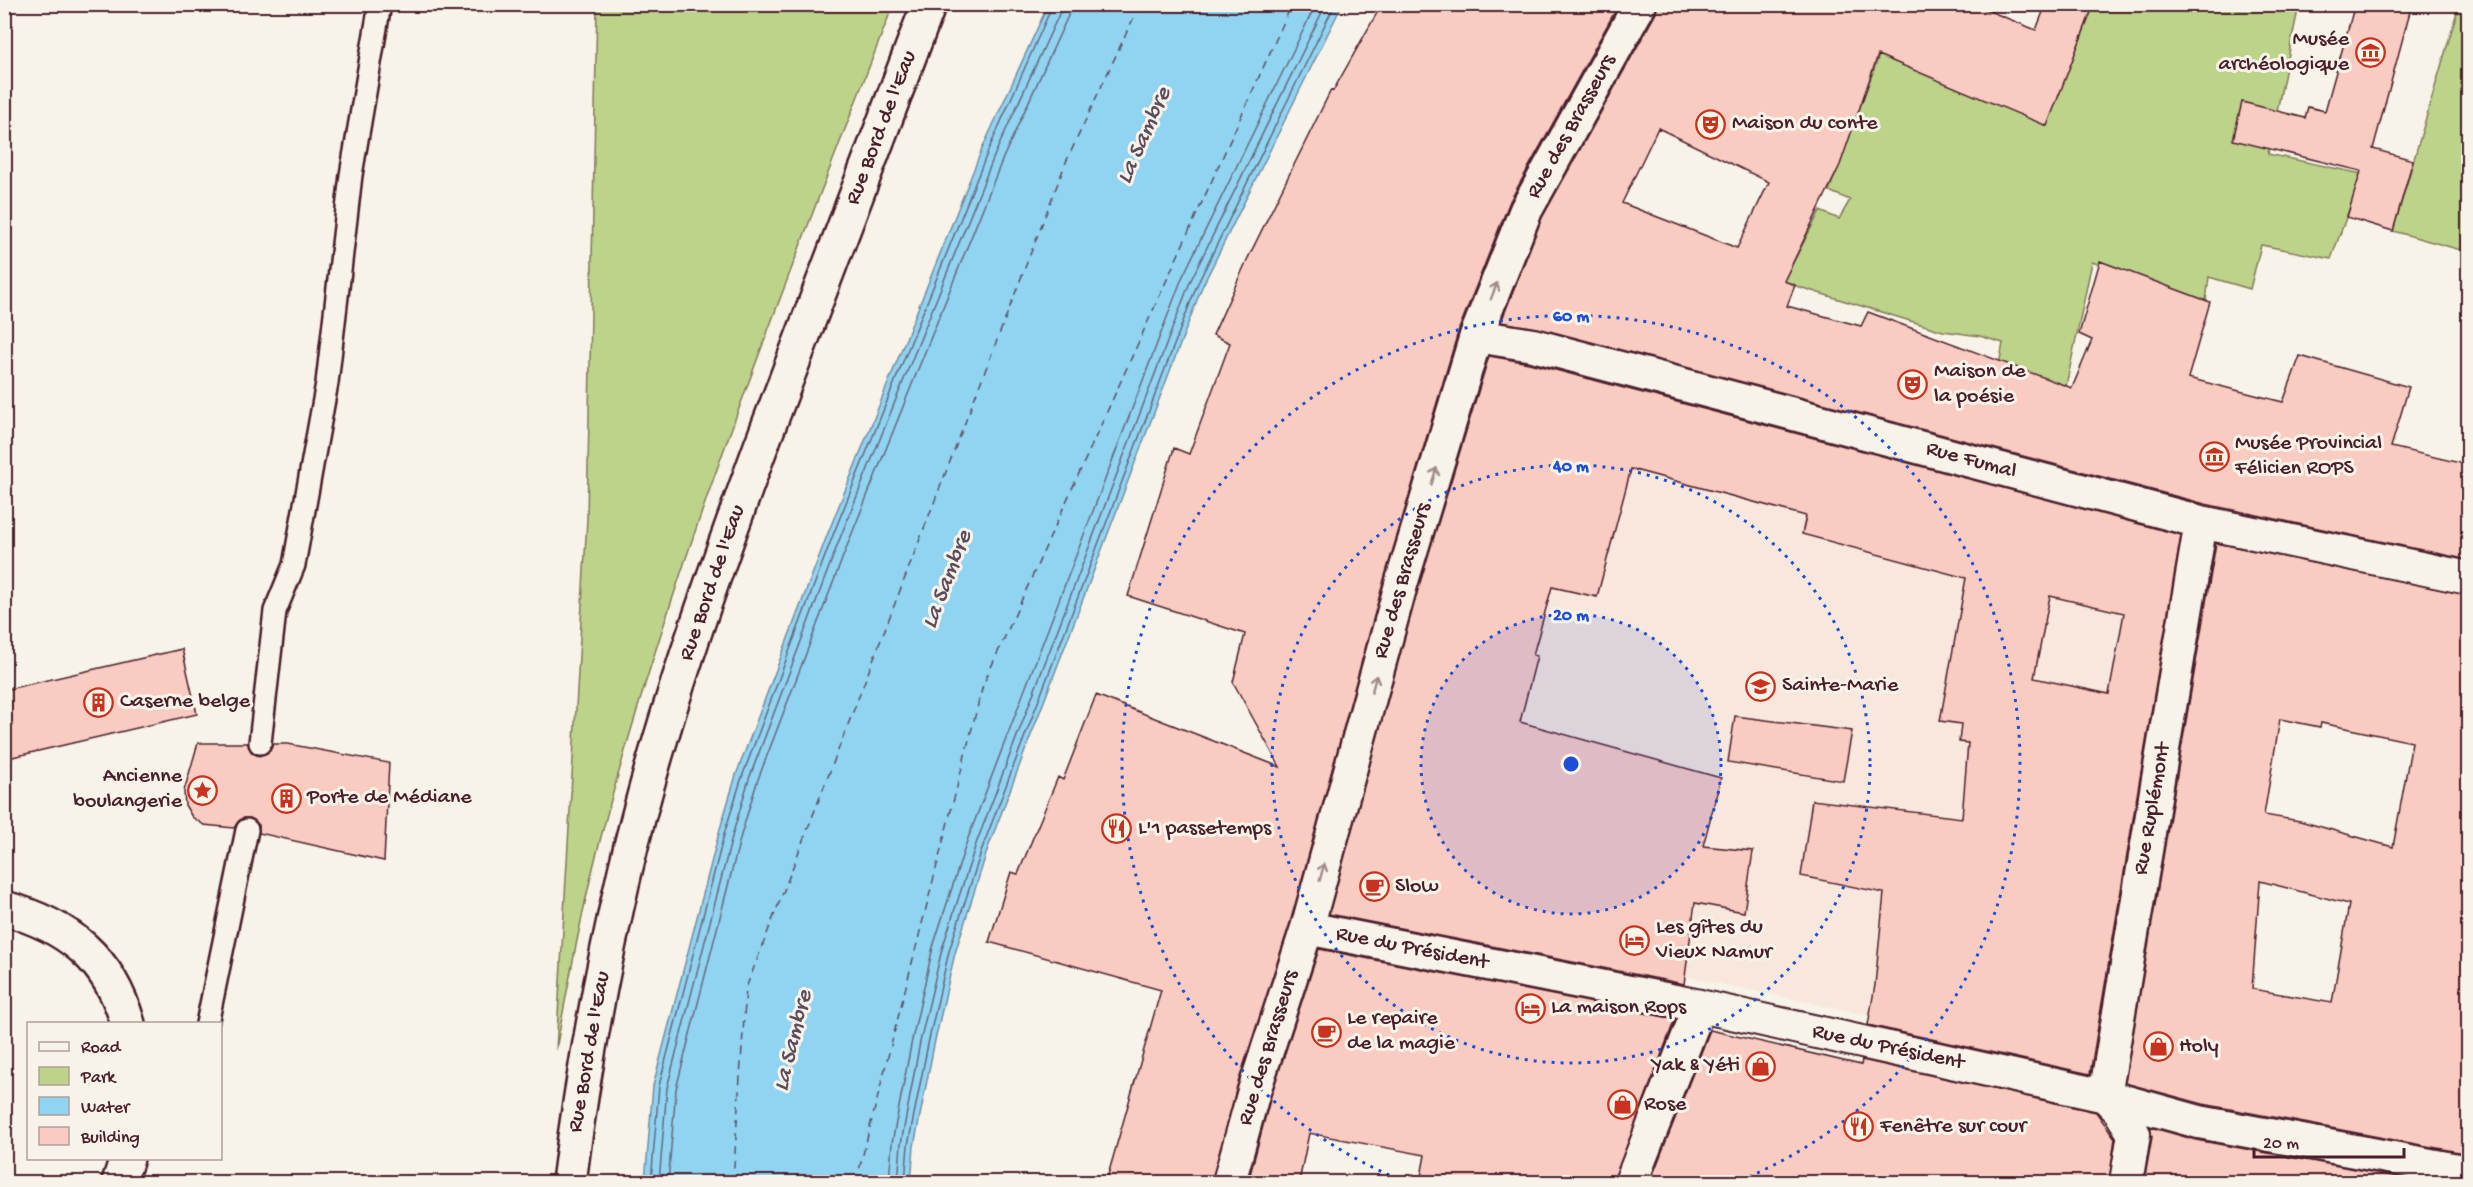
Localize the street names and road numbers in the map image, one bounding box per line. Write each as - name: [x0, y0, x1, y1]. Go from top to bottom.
- street label: Rue Bord de l'Eau: [841, 47, 923, 209]
- street label: Rue des Brasseurs: [1522, 50, 1623, 204]
- street label: Rue Fumal: [1923, 436, 2019, 486]
- street label: Rue des Brasseurs: [1368, 499, 1438, 662]
- street label: Rue Bord de l'Eau: [674, 502, 752, 664]
- street label: Rue Ruplémont: [2129, 739, 2178, 877]
- street label: Rue du Président: [1334, 921, 1492, 977]
- street label: Rue des Brasseurs: [1233, 966, 1305, 1129]
- street label: Rue Bord de l'Eau: [563, 969, 617, 1135]
- street label: Rue du Président: [1810, 1019, 1968, 1077]

